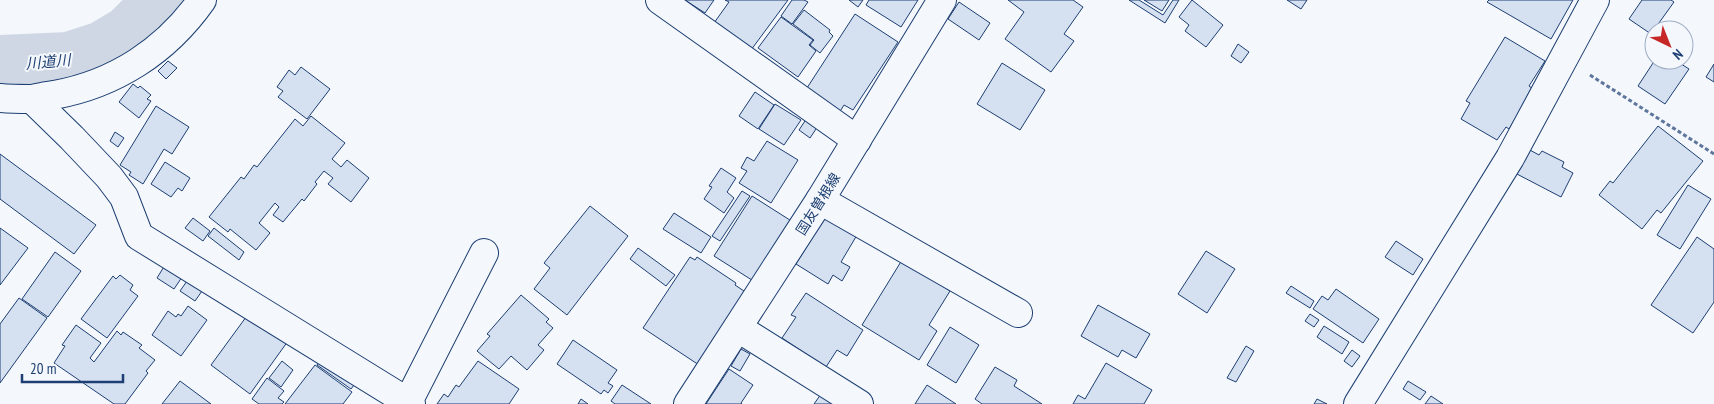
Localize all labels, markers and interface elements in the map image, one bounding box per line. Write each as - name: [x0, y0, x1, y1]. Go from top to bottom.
- north arrow: [1644, 20, 1694, 70]
- text: N: [1669, 45, 1687, 64]
- water label: 川道川: [25, 50, 73, 73]
- street label: 国友曽根線: [792, 170, 844, 238]
- scale bar: [22, 352, 124, 384]
- text: 20 m: [30, 359, 56, 378]

